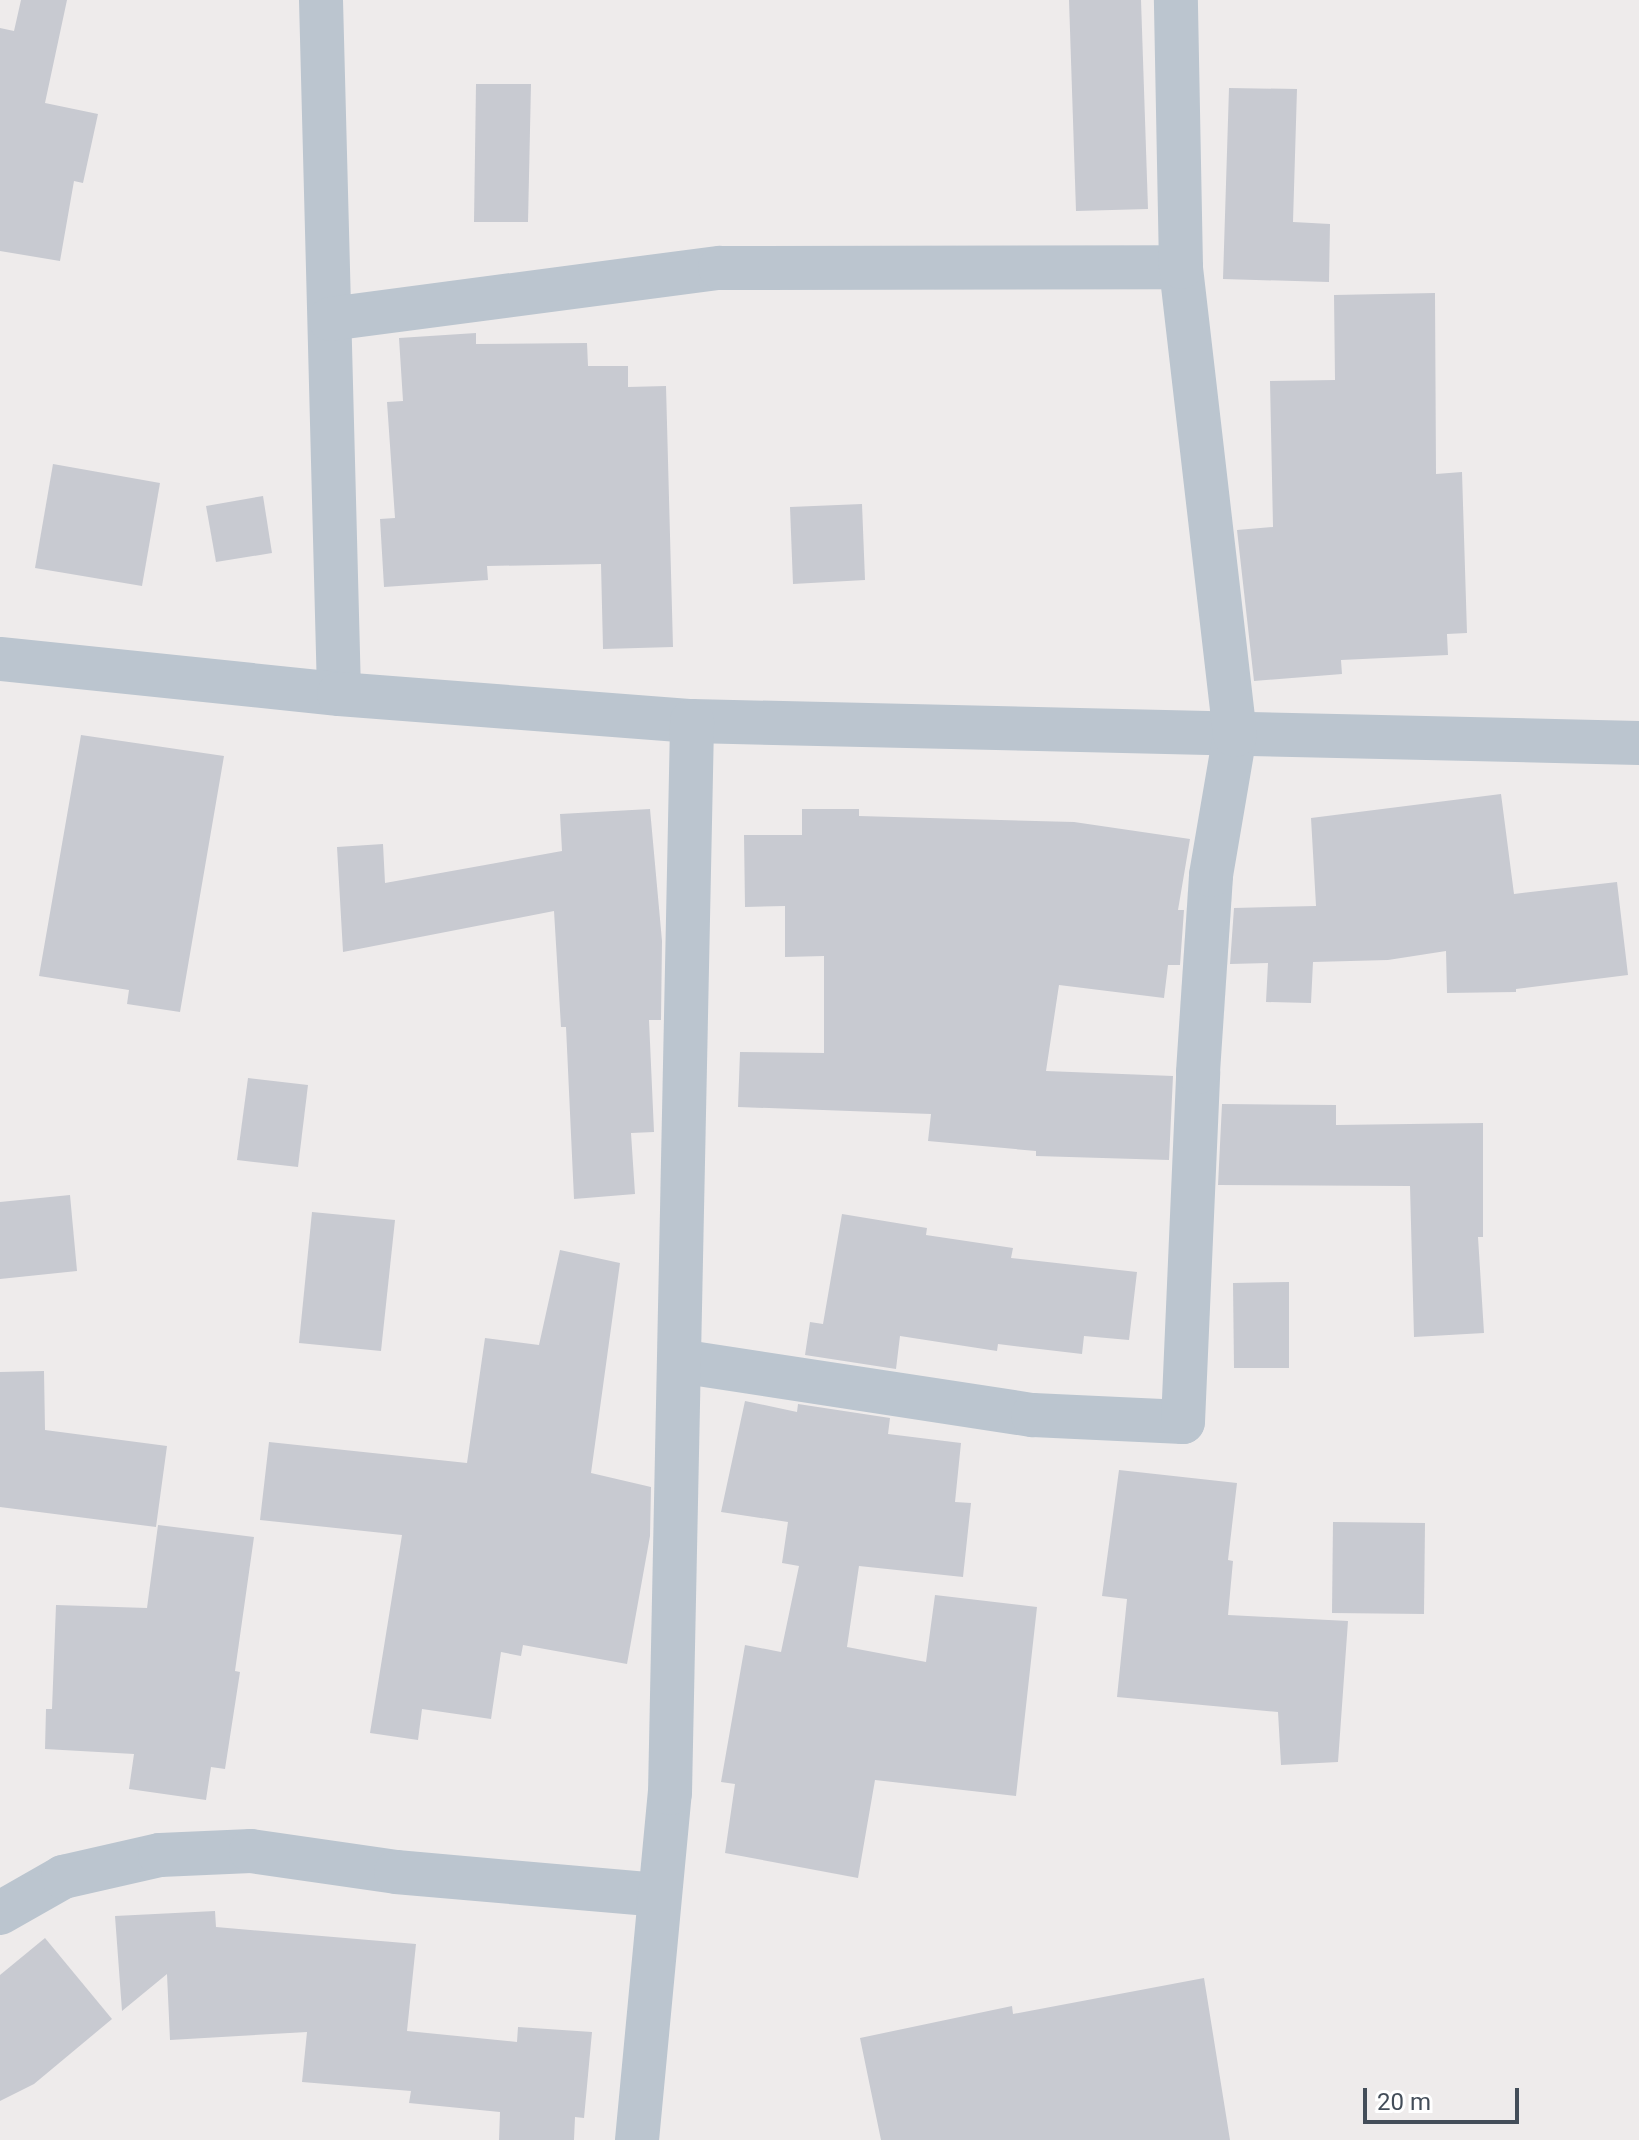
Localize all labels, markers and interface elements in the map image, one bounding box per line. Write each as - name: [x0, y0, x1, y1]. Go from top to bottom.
- scale bar: [1367, 2072, 1523, 2122]
- text: 20 m: [1377, 2088, 1431, 2116]

